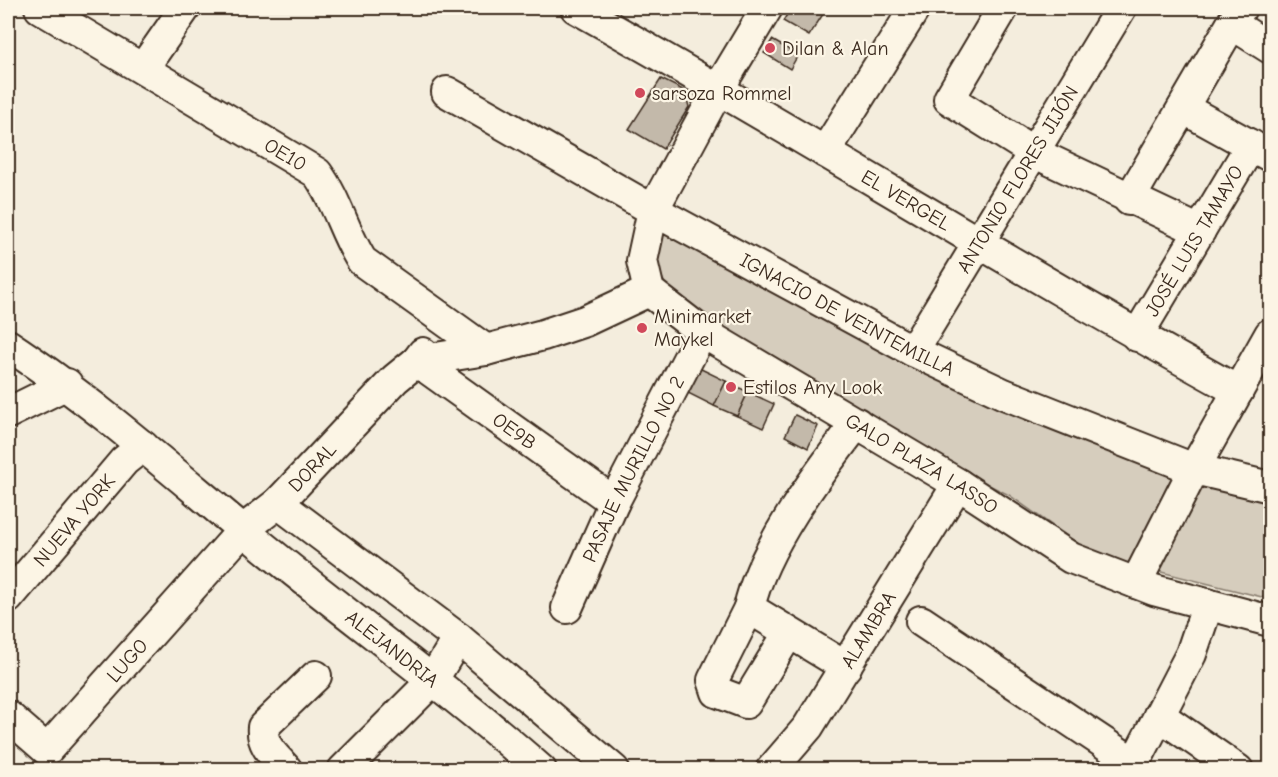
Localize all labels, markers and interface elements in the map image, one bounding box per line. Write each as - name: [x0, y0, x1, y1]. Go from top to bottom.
- place label: Dilan & Alan: [782, 37, 889, 60]
- marker: Dilan & Alan: [763, 41, 777, 55]
- place label: sarsoza Rommel: [652, 82, 792, 105]
- street label: ANTONIO FLORES JIJÓN: [952, 82, 1083, 277]
- marker: sarsoza Rommel: [633, 86, 647, 100]
- street label: OE10: [260, 133, 311, 176]
- street label: JOSÉ LUIS TAMAYO: [1140, 161, 1248, 321]
- street label: EL VERGEL: [857, 165, 955, 236]
- street label: IGNACIO DE VEINTEMILLA: [736, 248, 958, 381]
- place label: Minimarket Maykel: [654, 305, 752, 351]
- marker: Minimarket Maykel: [635, 321, 649, 335]
- street label: PASAJE MURILLO NO 2: [578, 372, 689, 566]
- place label: Estilos Any Look: [743, 376, 883, 399]
- marker: Estilos Any Look: [724, 380, 738, 394]
- street label: OE9B: [488, 408, 540, 455]
- street label: GALO PLAZA LASSO: [841, 409, 1002, 519]
- street label: DORAL: [284, 438, 341, 497]
- street label: NUEVA YORK: [29, 470, 120, 571]
- street label: ALAMBRA: [836, 587, 901, 673]
- street label: ALEJANDRIA: [341, 606, 443, 693]
- street label: LUGO: [102, 634, 153, 687]

